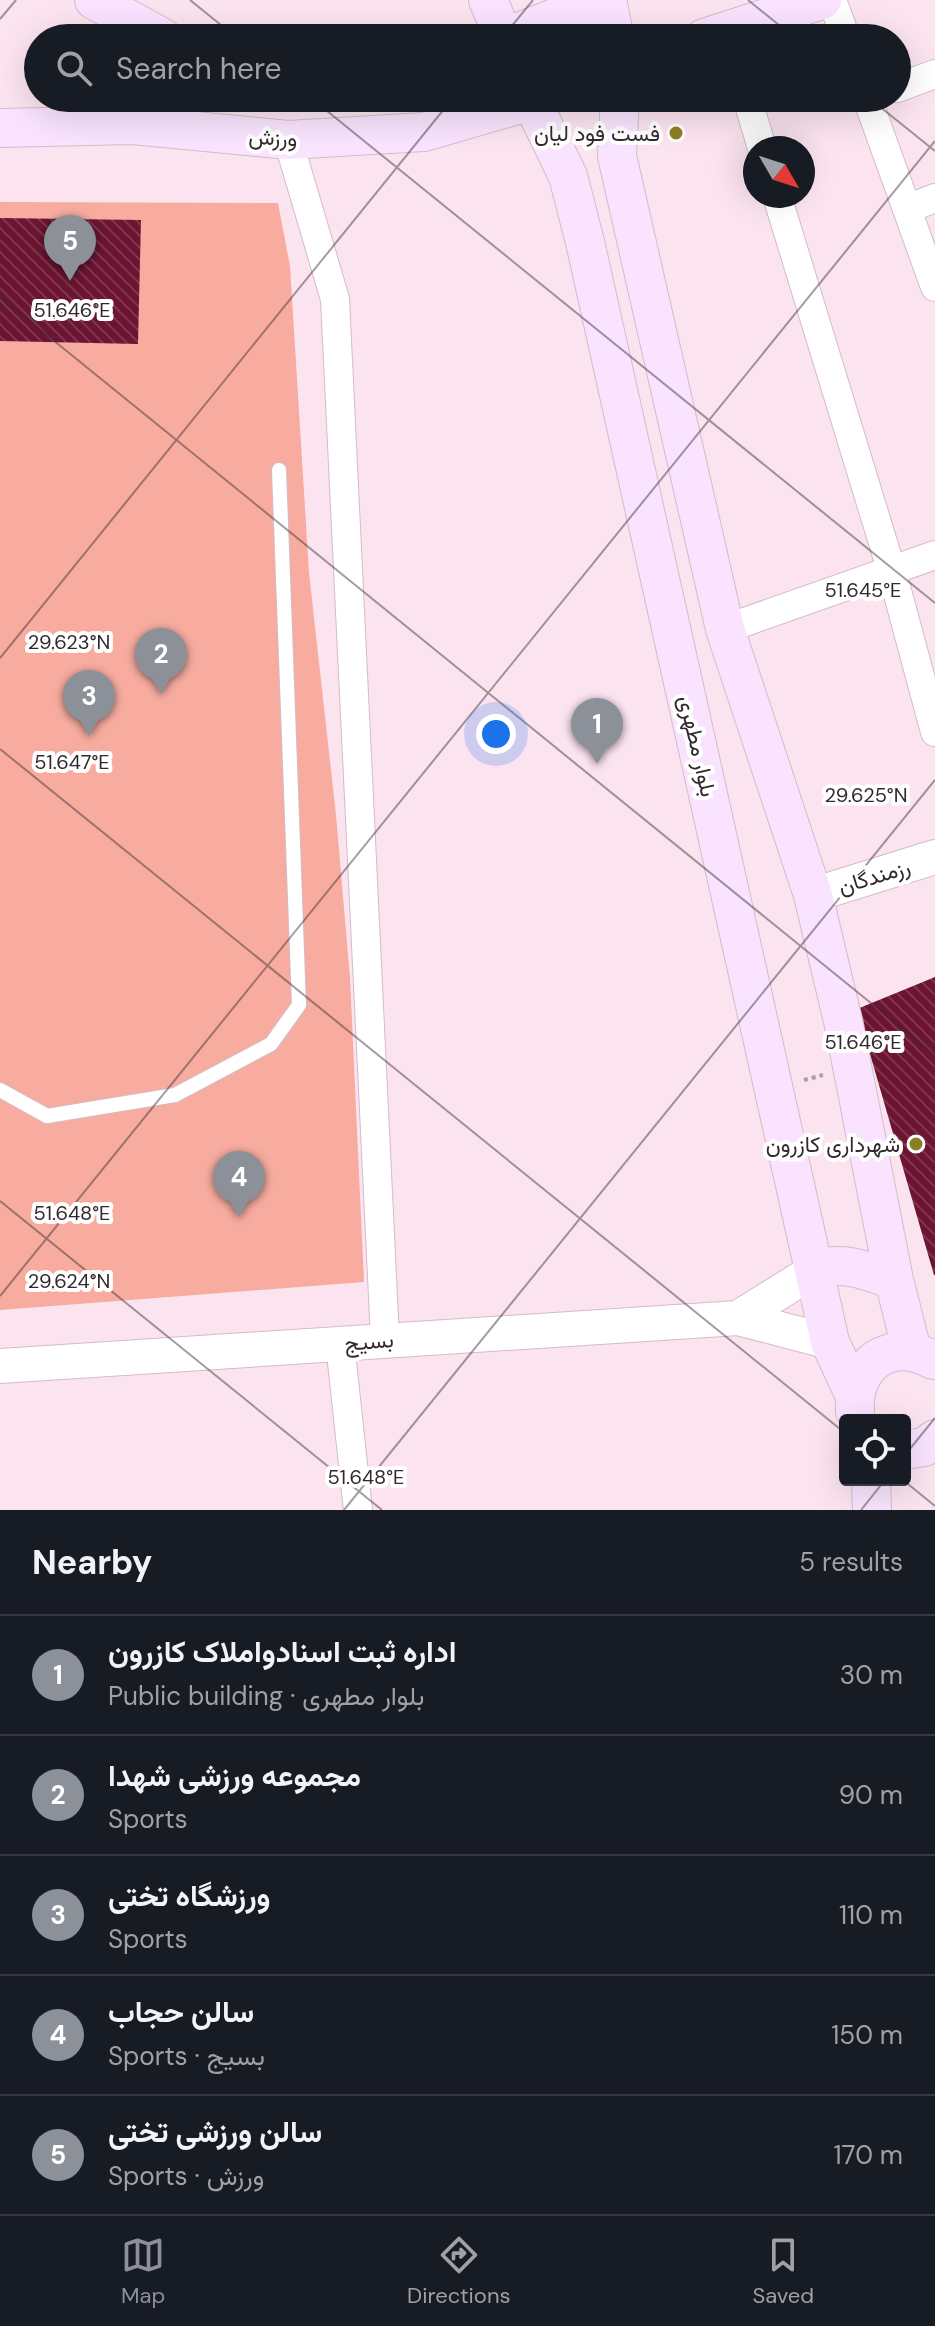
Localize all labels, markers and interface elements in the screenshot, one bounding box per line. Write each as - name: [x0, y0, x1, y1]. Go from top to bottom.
- search box: [24, 24, 911, 112]
- icon: search: [52, 46, 96, 90]
- text: Search here: [116, 49, 282, 88]
- place label: فست فود لیان: [534, 119, 660, 148]
- street label: ورزش: [248, 122, 298, 153]
- marker: فست فود لیان: [667, 124, 685, 142]
- north arrow: [743, 136, 815, 208]
- pin: 5: [44, 215, 96, 281]
- text: 51.646°E: [33, 297, 111, 323]
- text: 51.645°E: [825, 577, 901, 603]
- pin: 2: [135, 628, 187, 694]
- text: 29.623°N: [28, 629, 110, 655]
- pin: 3: [63, 670, 115, 736]
- street label: بلوار مطهری: [672, 693, 723, 800]
- pin: 1: [571, 698, 623, 764]
- your location: [476, 714, 516, 754]
- text: 51.647°E: [34, 749, 110, 775]
- text: 29.625°N: [824, 782, 908, 808]
- street label: رزمندگان: [835, 852, 914, 901]
- text: 51.646°E: [824, 1029, 902, 1055]
- place label: شهرداری کازرون: [766, 1130, 900, 1159]
- marker: شهرداری کازرون: [907, 1135, 925, 1153]
- pin: 4: [213, 1151, 265, 1217]
- text: 51.648°E: [34, 1200, 110, 1226]
- text: 29.624°N: [28, 1268, 110, 1294]
- street label: بسیج: [343, 1325, 395, 1358]
- map controls: [839, 1414, 911, 1486]
- button: locate: [839, 1414, 911, 1486]
- text: 51.648°E: [328, 1464, 404, 1490]
- text: Nearby: [32, 1540, 152, 1585]
- text: 5 results: [799, 1545, 903, 1579]
- text: اداره ثبت اسنادواملاک کازرون: [108, 1632, 457, 1671]
- text: 1: [53, 1658, 63, 1692]
- text: 30 m: [840, 1658, 903, 1692]
- text: Public building · بلوار مطهری: [108, 1679, 424, 1713]
- text: مجموعه ورزشی شهدا: [108, 1756, 361, 1795]
- text: 2: [50, 1778, 66, 1812]
- text: 90 m: [839, 1778, 903, 1812]
- text: Sports: [108, 1802, 188, 1836]
- text: ورزشگاه تختی: [108, 1876, 270, 1915]
- text: 3: [50, 1898, 66, 1932]
- text: 110 m: [839, 1898, 903, 1932]
- text: Sports: [108, 1922, 188, 1956]
- text: سالن حجاب: [108, 1992, 254, 2031]
- text: 4: [50, 2018, 66, 2052]
- text: 150 m: [831, 2018, 903, 2052]
- text: Sports · بسیج: [108, 2039, 265, 2073]
- text: سالن ورزشی تختی: [108, 2112, 322, 2151]
- text: 5: [50, 2138, 66, 2172]
- text: 170 m: [834, 2138, 903, 2172]
- text: Sports · ورزش: [108, 2159, 264, 2193]
- tab: Map: [121, 2233, 165, 2310]
- tab: Directions: [407, 2233, 511, 2310]
- tab: Saved: [752, 2233, 814, 2310]

